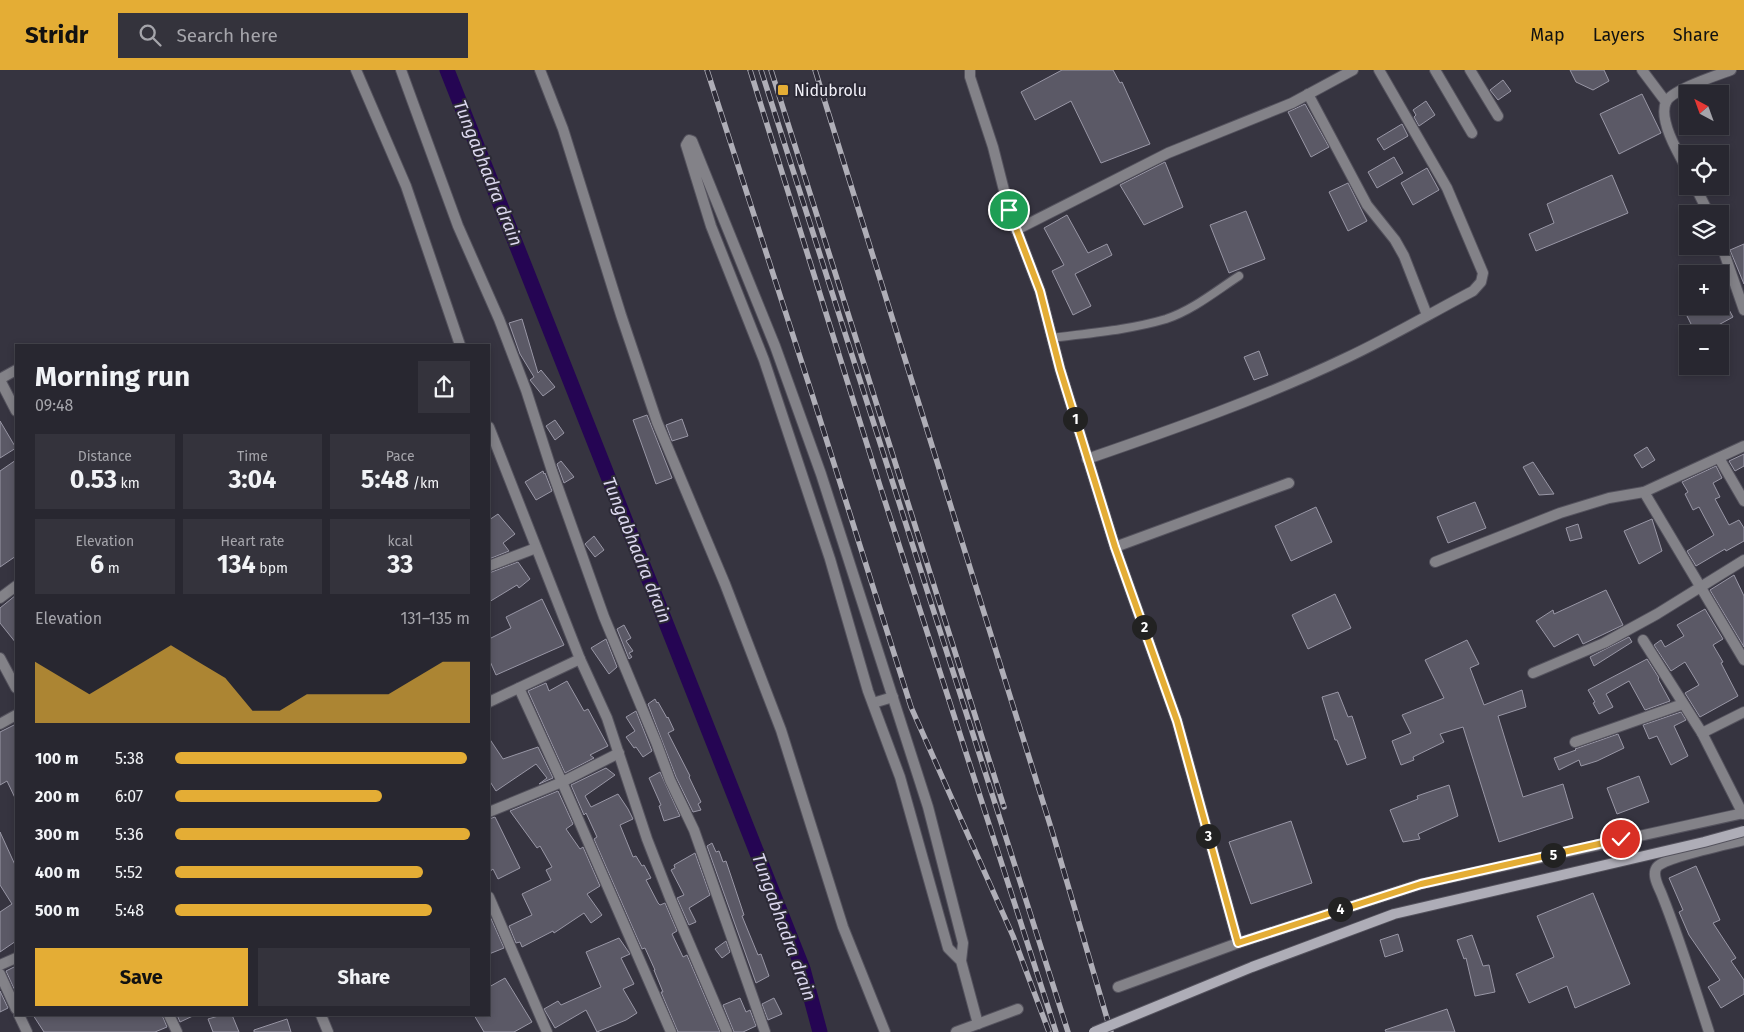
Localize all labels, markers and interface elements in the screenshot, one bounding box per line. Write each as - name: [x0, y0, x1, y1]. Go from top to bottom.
- search box: [118, 13, 468, 58]
- text: Stridr: [25, 21, 88, 49]
- icon: search: [136, 21, 164, 49]
- text: Search here: [176, 24, 278, 47]
- text: Map: [1530, 24, 1565, 46]
- text: Layers: [1593, 24, 1645, 46]
- text: Share: [1673, 24, 1719, 46]
- place label: Nidubrolu: [794, 81, 867, 100]
- marker: Nidubrolu: [776, 83, 790, 97]
- north arrow: [1679, 85, 1729, 135]
- map controls: [1679, 85, 1729, 375]
- water label: Tungabhadra drain: [449, 97, 527, 249]
- button: locate: [1679, 145, 1729, 195]
- pin: [988, 189, 1030, 231]
- icon: arrive: [995, 196, 1023, 224]
- button: layers: [1679, 205, 1729, 255]
- button: +: [1679, 265, 1729, 315]
- button: −: [1679, 325, 1729, 375]
- text: Morning run: [35, 360, 190, 393]
- button: share: [418, 361, 470, 413]
- text: 09:48: [35, 396, 73, 415]
- pin: 1: [1062, 406, 1088, 432]
- text: 1: [1072, 411, 1079, 428]
- text: Distance: [78, 448, 132, 465]
- text: Time: [237, 448, 268, 465]
- text: Pace: [386, 448, 415, 465]
- text: 0.53: [70, 465, 117, 495]
- text: 3:04: [229, 465, 276, 495]
- text: 5:48: [361, 465, 409, 495]
- water label: Tungabhadra drain: [598, 474, 676, 626]
- text: km: [117, 475, 140, 492]
- text: /km: [409, 475, 439, 492]
- text: Elevation: [75, 533, 134, 550]
- text: Heart rate: [221, 533, 284, 550]
- text: kcal: [388, 533, 413, 550]
- text: 6: [90, 550, 104, 580]
- text: 134: [217, 550, 256, 580]
- text: 33: [387, 550, 413, 580]
- text: m: [104, 560, 120, 577]
- text: bpm: [256, 560, 288, 577]
- text: Elevation: [35, 609, 102, 628]
- text: 131–135 m: [400, 609, 470, 628]
- pin: 2: [1132, 614, 1156, 640]
- text: 2: [1141, 619, 1148, 636]
- text: 100 m: [35, 749, 78, 768]
- text: 5:38: [115, 749, 144, 768]
- text: 200 m: [35, 787, 79, 806]
- text: 6:07: [115, 787, 143, 806]
- pin: [1600, 818, 1642, 860]
- pin: 3: [1196, 824, 1220, 848]
- text: 300 m: [35, 825, 79, 844]
- text: 5:36: [115, 825, 144, 844]
- icon: check: [1607, 825, 1635, 853]
- text: 3: [1205, 828, 1212, 845]
- pin: 5: [1540, 842, 1566, 868]
- text: 5: [1550, 847, 1557, 864]
- water label: Tungabhadra drain: [747, 850, 821, 1004]
- text: 400 m: [35, 863, 80, 882]
- text: 5:52: [115, 863, 143, 882]
- pin: 4: [1328, 896, 1352, 922]
- text: 500 m: [35, 901, 80, 920]
- text: 5:48: [115, 901, 144, 920]
- text: 4: [1337, 901, 1344, 918]
- button: Save: [35, 948, 248, 1006]
- button: Share: [258, 948, 470, 1006]

